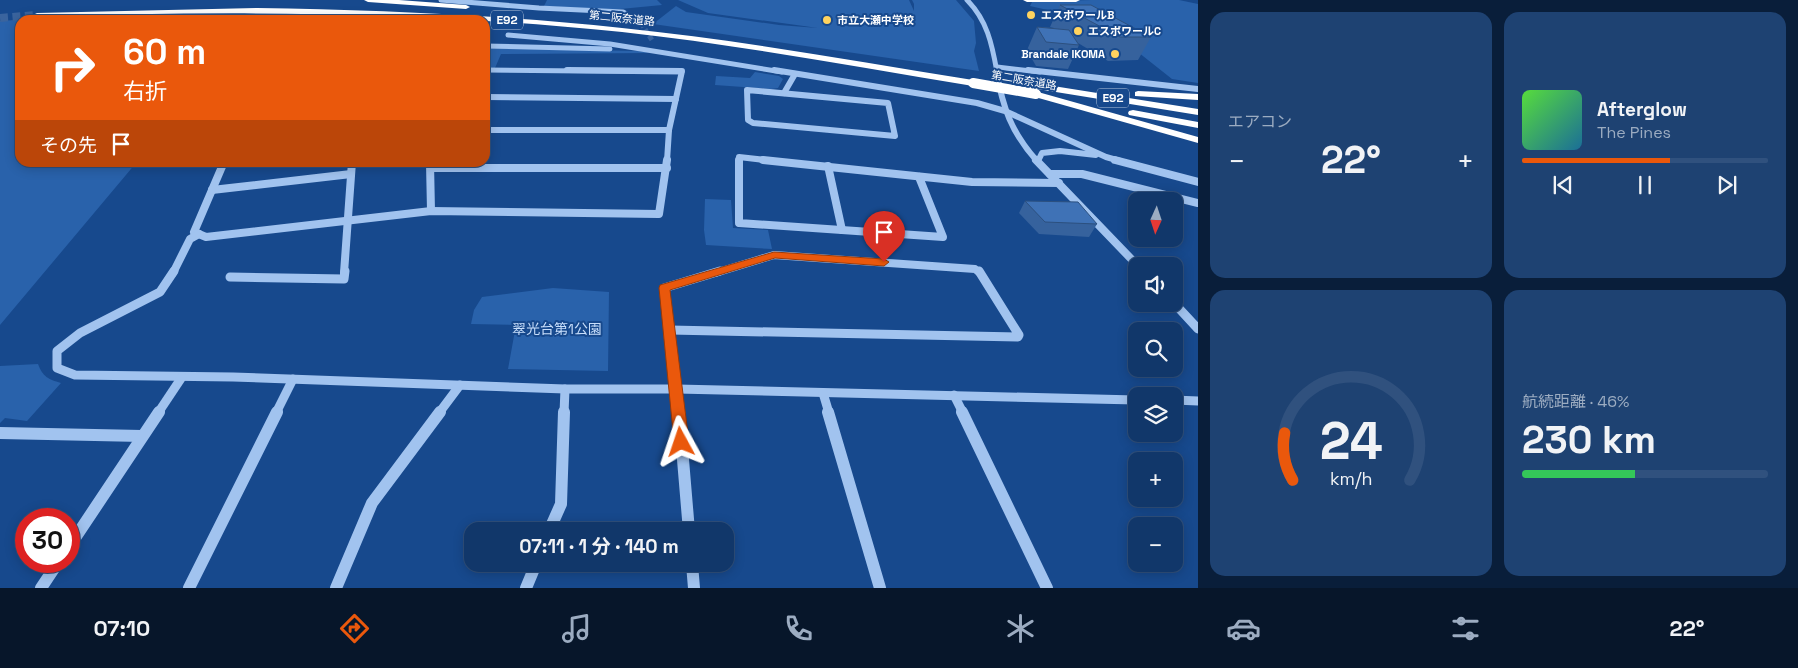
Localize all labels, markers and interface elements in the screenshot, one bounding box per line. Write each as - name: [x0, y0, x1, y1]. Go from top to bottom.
- street label: 第二阪奈道路: [588, 8, 656, 28]
- place label: エスポワールB: [1041, 8, 1114, 22]
- marker: エスポワールB: [1025, 9, 1037, 21]
- road number: E92: [491, 10, 523, 30]
- place label: 市立大瀬中学校: [837, 13, 914, 27]
- marker: 市立大瀬中学校: [821, 14, 833, 26]
- place label: エスポワールC: [1088, 24, 1161, 38]
- marker: エスポワールC: [1072, 25, 1084, 37]
- text: 60 m: [123, 30, 206, 74]
- icon: right: [40, 35, 105, 100]
- place label: Brandale IKOMA: [1021, 47, 1105, 61]
- marker: Brandale IKOMA: [1109, 48, 1121, 60]
- street label: 第二阪奈道路: [990, 67, 1058, 93]
- text: 右折: [123, 77, 167, 105]
- road number: E92: [1097, 89, 1129, 108]
- text: Afterglow: [1597, 97, 1687, 122]
- text: エアコン: [1228, 111, 1292, 132]
- text: The Pines: [1597, 122, 1671, 143]
- icon: arrive: [107, 130, 135, 158]
- text: その先: [40, 133, 97, 158]
- text: 22°: [1321, 136, 1381, 184]
- text: −: [1228, 143, 1245, 179]
- text: +: [1457, 143, 1474, 179]
- icon: previous: [1549, 171, 1577, 199]
- icon: pause: [1631, 171, 1659, 199]
- icon: next: [1713, 171, 1741, 199]
- north arrow: [1128, 192, 1182, 248]
- map controls: [1128, 192, 1183, 572]
- pin: [863, 211, 905, 262]
- icon: arrive: [870, 218, 898, 246]
- button: sound: [1128, 257, 1183, 312]
- park label: 翠光台第1公園: [512, 320, 602, 338]
- button: search: [1128, 322, 1183, 377]
- button: layers: [1128, 387, 1183, 442]
- text: 航続距離 · 46%: [1522, 391, 1629, 412]
- text: 24: [1319, 408, 1383, 474]
- position arrow: [654, 415, 706, 467]
- text: 230 km: [1522, 416, 1656, 464]
- button: +: [1128, 452, 1183, 507]
- text: km/h: [1330, 467, 1372, 490]
- speed limit sign: 30: [15, 508, 80, 573]
- button: −: [1128, 517, 1183, 572]
- text: 07:11 · 1 分 · 140 m: [519, 534, 679, 559]
- icon: directions: [337, 611, 372, 646]
- icon: music: [559, 611, 594, 646]
- icon: phone: [781, 611, 816, 646]
- icon: climate: [1003, 611, 1038, 646]
- icon: car: [1226, 611, 1261, 646]
- icon: filters: [1448, 611, 1483, 646]
- text: 07:10: [94, 614, 150, 642]
- text: 22°: [1670, 614, 1704, 642]

